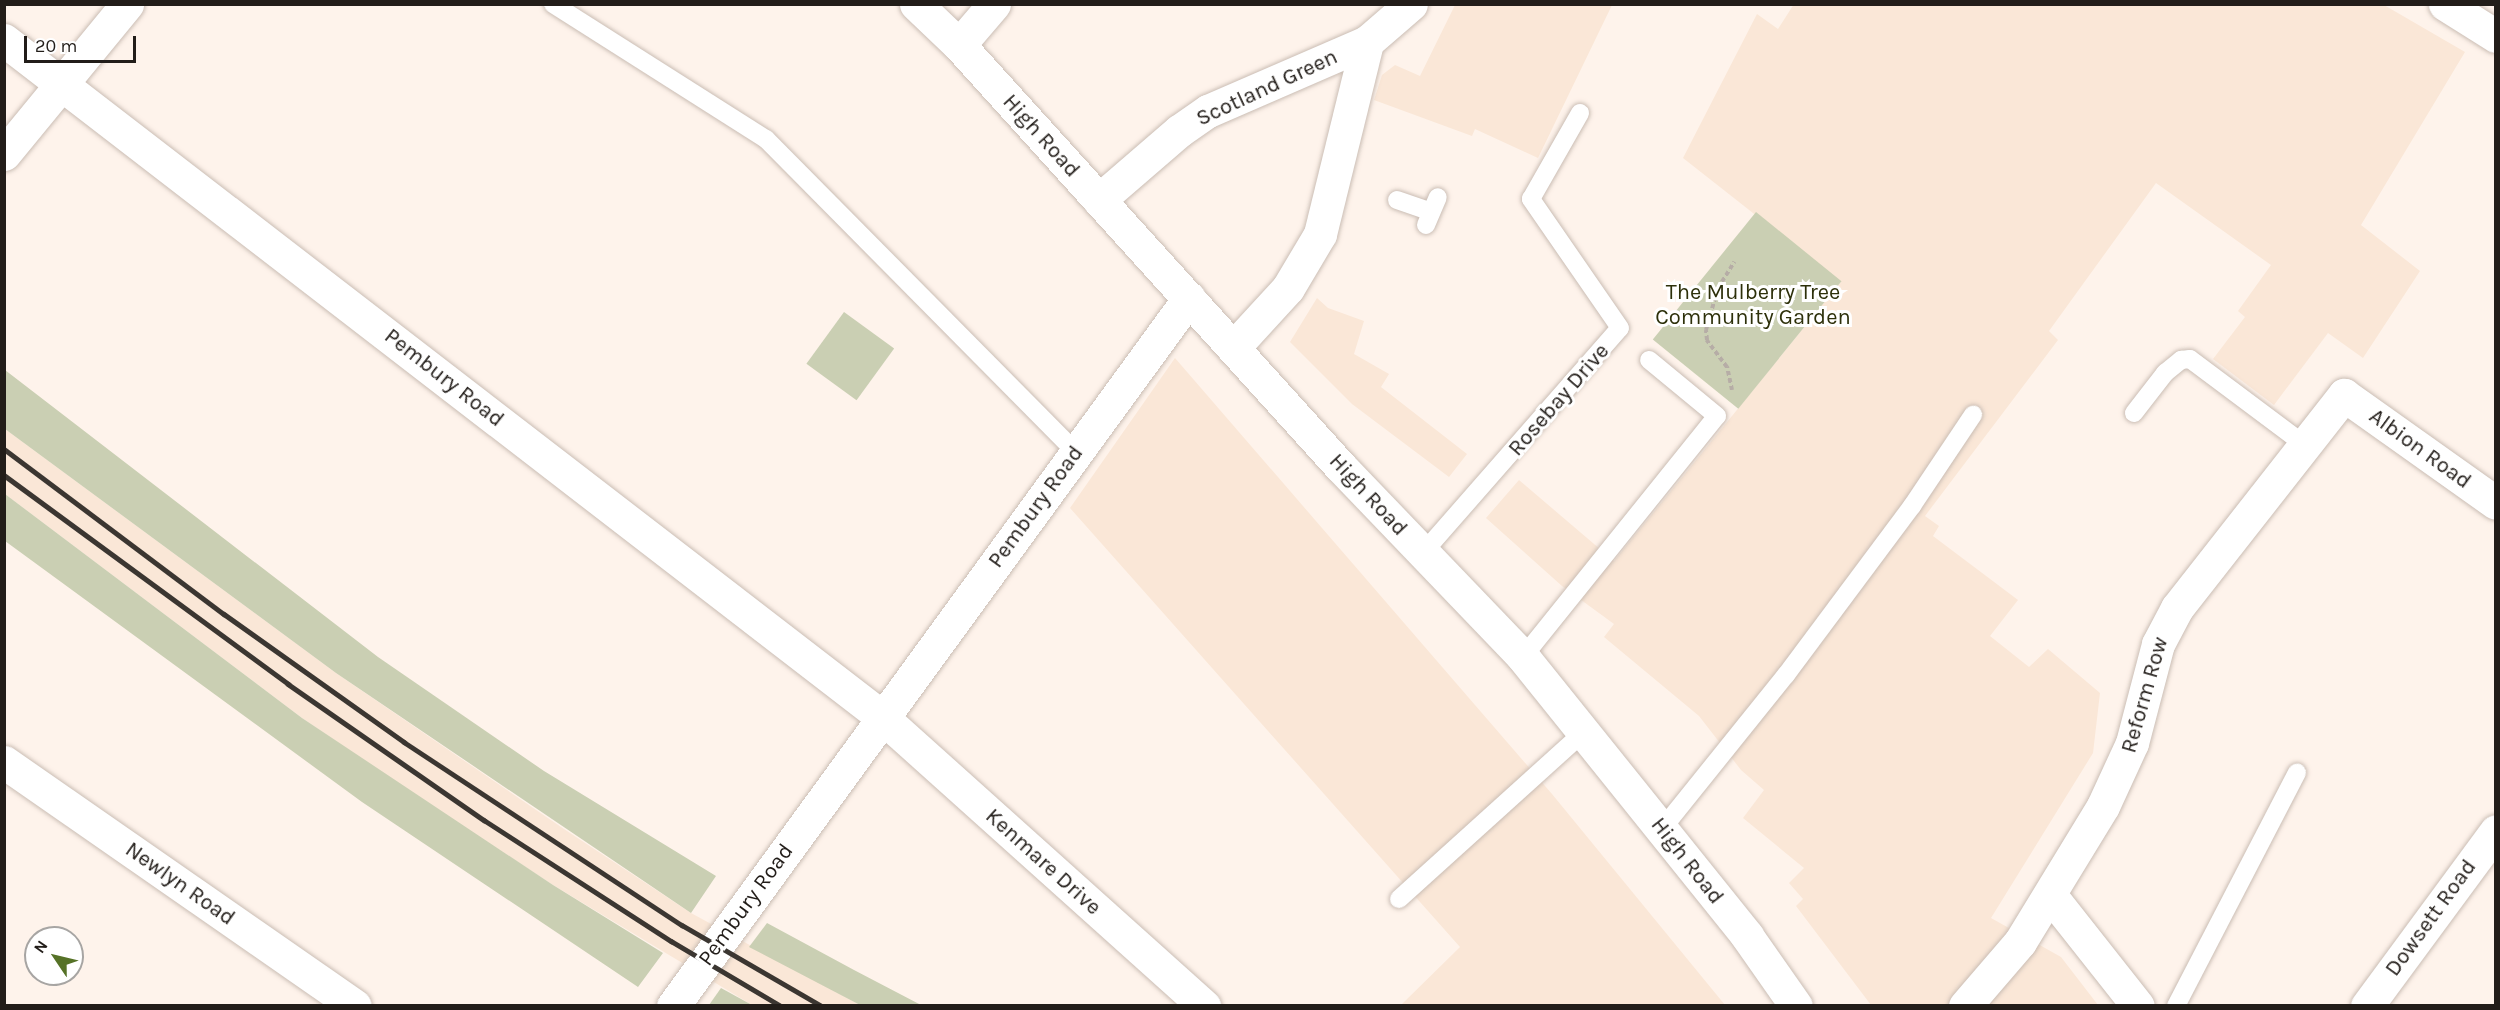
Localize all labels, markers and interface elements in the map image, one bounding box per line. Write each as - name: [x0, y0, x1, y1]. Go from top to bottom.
- scale bar: [27, 24, 140, 62]
- text: 20 m: [35, 35, 77, 57]
- street label: Scotland Green: [1192, 44, 1342, 132]
- street label: High Road: [997, 89, 1085, 183]
- park label: The Mulberry Tree Community Garden: [1655, 279, 1851, 330]
- street label: Pembury Road: [379, 323, 509, 433]
- street label: Rosebay Drive: [1503, 338, 1615, 462]
- street label: Albion Road: [2364, 403, 2476, 495]
- street label: Pembury Road: [983, 441, 1089, 573]
- street label: High Road: [1323, 448, 1413, 542]
- street label: Reform Row: [2116, 634, 2174, 756]
- street label: Kenmare Drive: [980, 803, 1106, 921]
- street label: High Road: [1645, 812, 1729, 910]
- street label: Newlyn Road: [120, 837, 240, 931]
- street label: Pembury Road: [693, 839, 799, 971]
- street label: Dowsett Road: [2380, 855, 2482, 981]
- north arrow: [24, 926, 84, 986]
- text: N: [29, 936, 52, 957]

